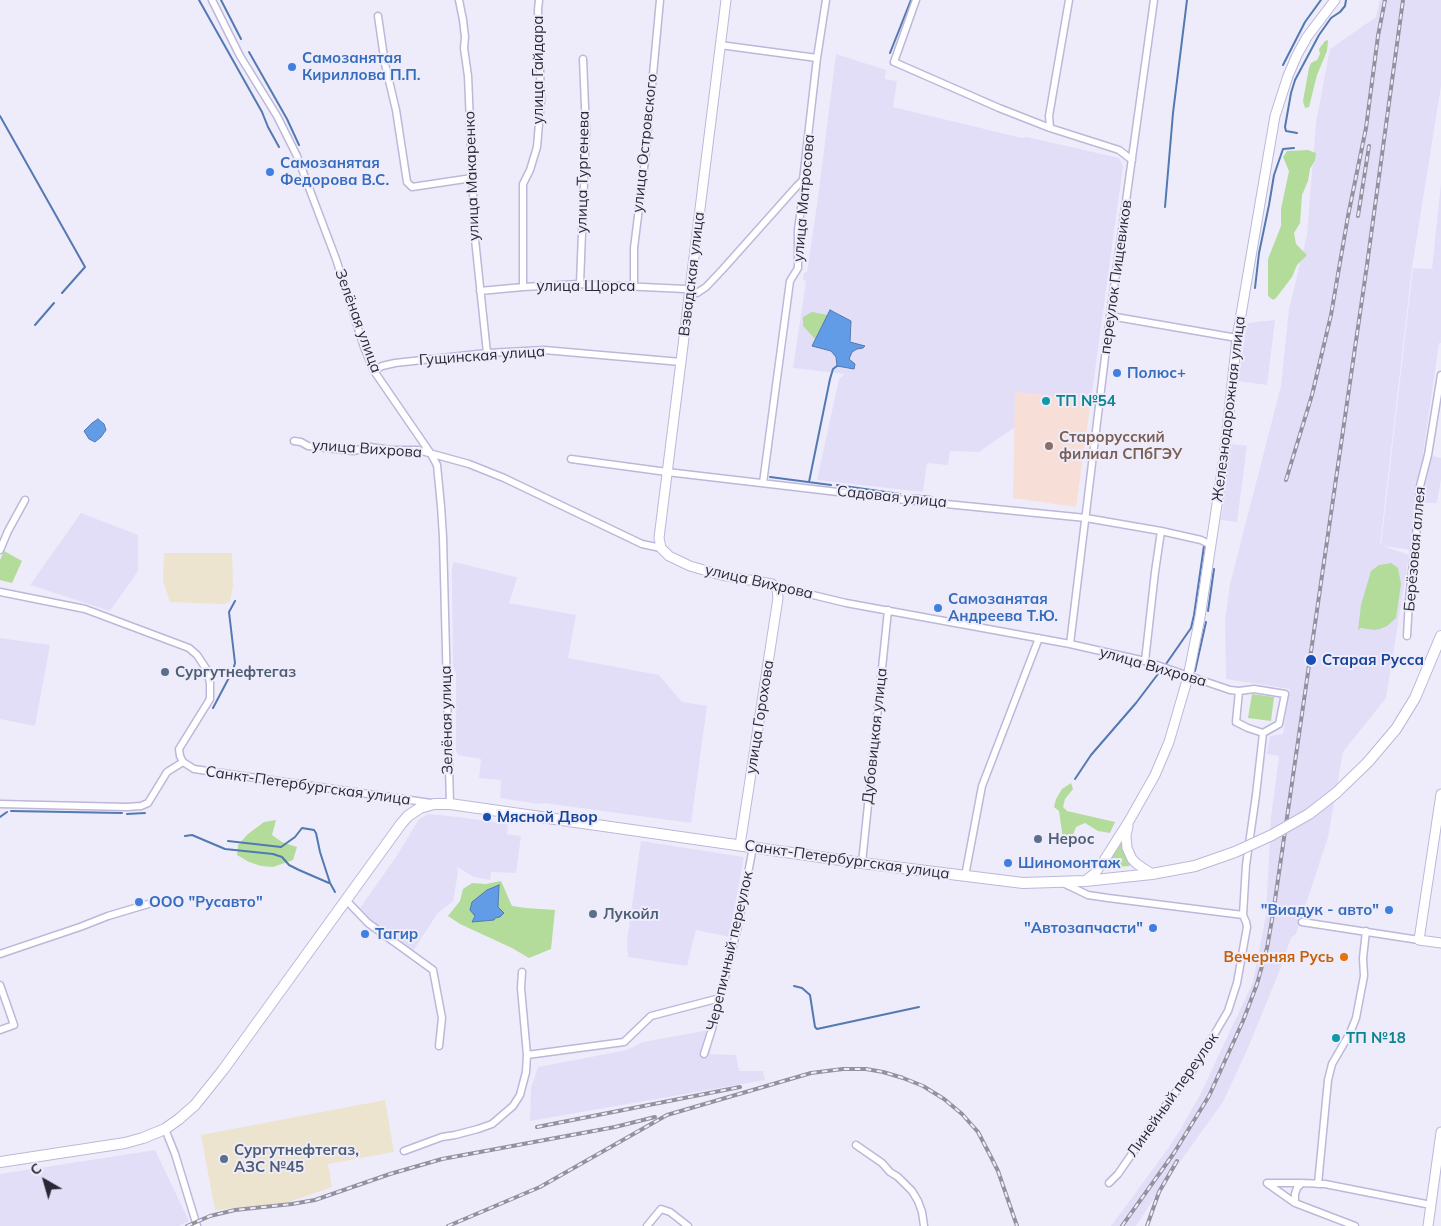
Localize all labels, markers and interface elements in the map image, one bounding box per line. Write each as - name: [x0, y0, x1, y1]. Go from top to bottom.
- street label: улица Гайдара: [529, 16, 547, 124]
- place label: Самозанятая Кириллова П.П.: [302, 49, 421, 84]
- marker: Самозанятая Кириллова П.П.: [286, 61, 298, 73]
- street label: улица Островского: [629, 73, 661, 213]
- street label: улица Макаренко: [461, 111, 483, 241]
- street label: улица Тургенева: [573, 111, 593, 233]
- street label: улица Матросова: [789, 133, 819, 263]
- place label: Самозанятая Федорова В.С.: [280, 154, 389, 189]
- marker: Самозанятая Федорова В.С.: [264, 166, 276, 178]
- street label: переулок Пищевиков: [1096, 199, 1136, 355]
- street label: Взвадская улица: [675, 211, 709, 337]
- street label: Зелёная улица: [331, 267, 385, 375]
- street label: улица Щорса: [536, 277, 636, 295]
- street label: Железнодорожная улица: [1209, 315, 1249, 503]
- street label: Гущинская улица: [418, 343, 546, 369]
- place label: Полюс+: [1127, 364, 1186, 382]
- marker: Полюс+: [1111, 367, 1123, 379]
- place label: ТП №54: [1056, 392, 1116, 410]
- marker: ТП №54: [1040, 395, 1052, 407]
- place label: Старорусский филиал СПбГЭУ: [1059, 428, 1182, 463]
- street label: улица Вихрова: [311, 436, 423, 462]
- marker: Старорусский филиал СПбГЭУ: [1043, 440, 1055, 452]
- street label: Садовая улица: [836, 482, 948, 512]
- street label: Берёзовая аллея: [1401, 486, 1429, 612]
- street label: улица Вихрова: [703, 561, 815, 603]
- place label: Самозанятая Андреева Т.Ю.: [948, 590, 1058, 625]
- marker: Самозанятая Андреева Т.Ю.: [932, 602, 944, 614]
- street label: улица Вихрова: [1098, 643, 1208, 691]
- place label: Старая Русса: [1322, 651, 1424, 669]
- marker: Старая Русса: [1304, 653, 1318, 667]
- street label: улица Горохова: [742, 659, 778, 775]
- place label: Сургутнефтегаз: [175, 663, 296, 681]
- street label: Зелёная улица: [437, 665, 457, 775]
- marker: Сургутнефтегаз: [159, 666, 171, 678]
- street label: Дубовицкая улица: [859, 667, 891, 805]
- street label: Санкт-Петербургская улица: [204, 763, 412, 809]
- place label: Мясной Двор: [497, 808, 598, 826]
- marker: Мясной Двор: [481, 811, 493, 823]
- place label: Нерос: [1048, 830, 1094, 848]
- marker: Нерос: [1032, 833, 1044, 845]
- street label: Санкт-Петербургская улица: [743, 837, 951, 883]
- place label: Шиномонтаж: [1018, 854, 1120, 872]
- marker: Шиномонтаж: [1002, 857, 1014, 869]
- street label: Черепичный переулок: [703, 869, 757, 1033]
- place label: ООО "Русавто": [149, 893, 263, 911]
- marker: ООО "Русавто": [133, 896, 145, 908]
- place label: "Виадук - авто": [1261, 901, 1379, 919]
- marker: "Виадук - авто": [1383, 904, 1395, 916]
- place label: Лукойл: [603, 905, 659, 923]
- marker: Лукойл: [587, 908, 599, 920]
- place label: "Автозапчасти": [1024, 919, 1143, 937]
- marker: "Автозапчасти": [1147, 922, 1159, 934]
- place label: Тагир: [375, 925, 418, 943]
- marker: Тагир: [359, 928, 371, 940]
- place label: Вечерняя Русь: [1224, 948, 1334, 966]
- marker: Вечерняя Русь: [1338, 951, 1350, 963]
- street label: Линейный переулок: [1123, 1029, 1223, 1161]
- place label: ТП №18: [1346, 1029, 1406, 1047]
- marker: ТП №18: [1330, 1032, 1342, 1044]
- place label: Сургутнефтегаз, АЗС №45: [234, 1141, 359, 1176]
- marker: Сургутнефтегаз, АЗС №45: [218, 1153, 230, 1165]
- north arrow: [20, 1156, 70, 1206]
- text: С: [26, 1159, 45, 1179]

